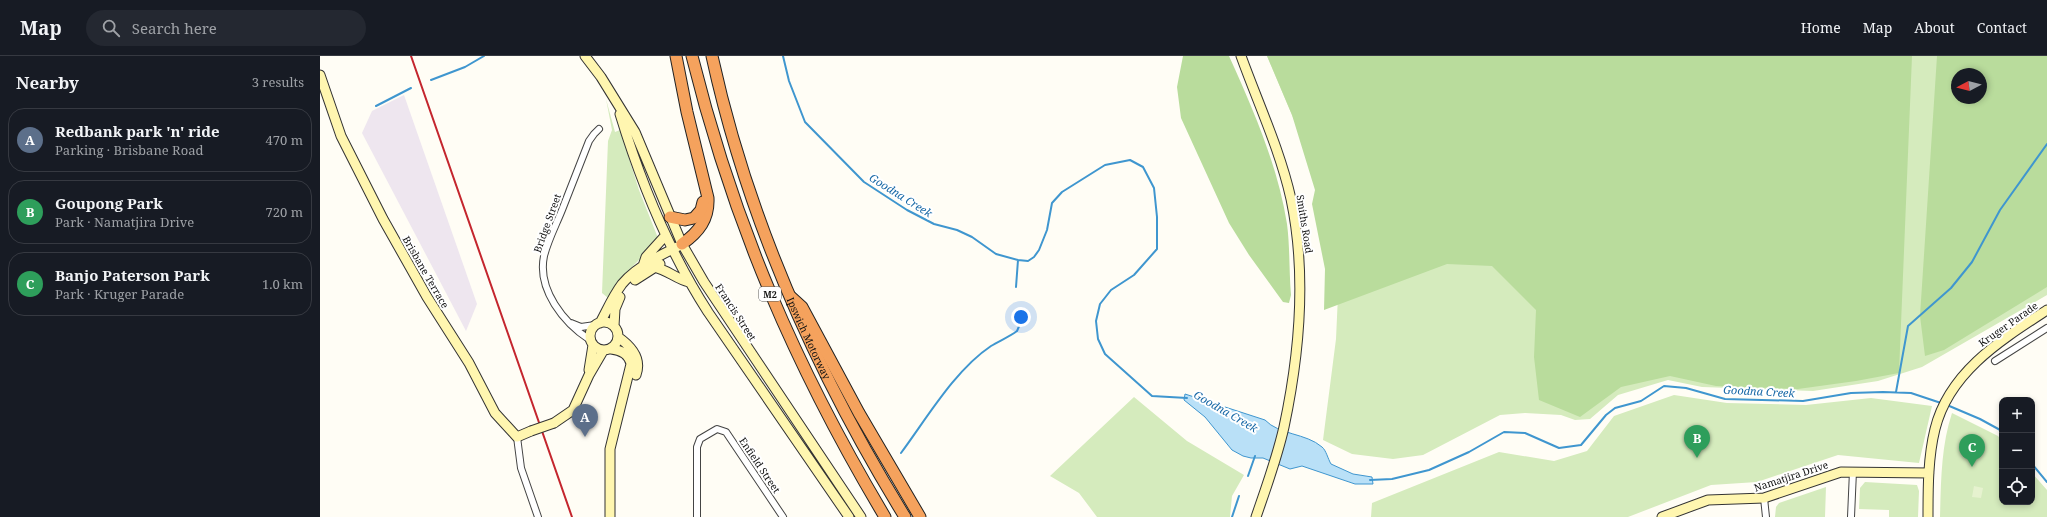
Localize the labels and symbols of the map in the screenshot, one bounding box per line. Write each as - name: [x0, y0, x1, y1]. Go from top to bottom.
- north arrow: [1951, 68, 1987, 104]
- water label: Goodna Creek: [867, 170, 936, 221]
- street label: Bridge Street: [530, 191, 564, 254]
- street label: Smiths Road: [1293, 194, 1317, 254]
- street label: Brisbane Terrace: [400, 233, 452, 311]
- street label: Francis Street: [712, 281, 760, 344]
- road number: M2: [759, 287, 781, 301]
- street label: Ipswich Motorway: [784, 295, 834, 382]
- street label: Kruger Parade: [1976, 298, 2040, 350]
- your location: [1011, 307, 1031, 327]
- water label: Goodna Creek: [1723, 382, 1796, 400]
- water label: Goodna Creek: [1191, 387, 1261, 436]
- pin: A: [572, 404, 598, 437]
- pin: B: [1684, 425, 1710, 458]
- street label: Enfield Street: [736, 434, 784, 496]
- pin: C: [1959, 434, 1985, 467]
- street label: Namatjira Drive: [1752, 457, 1830, 495]

